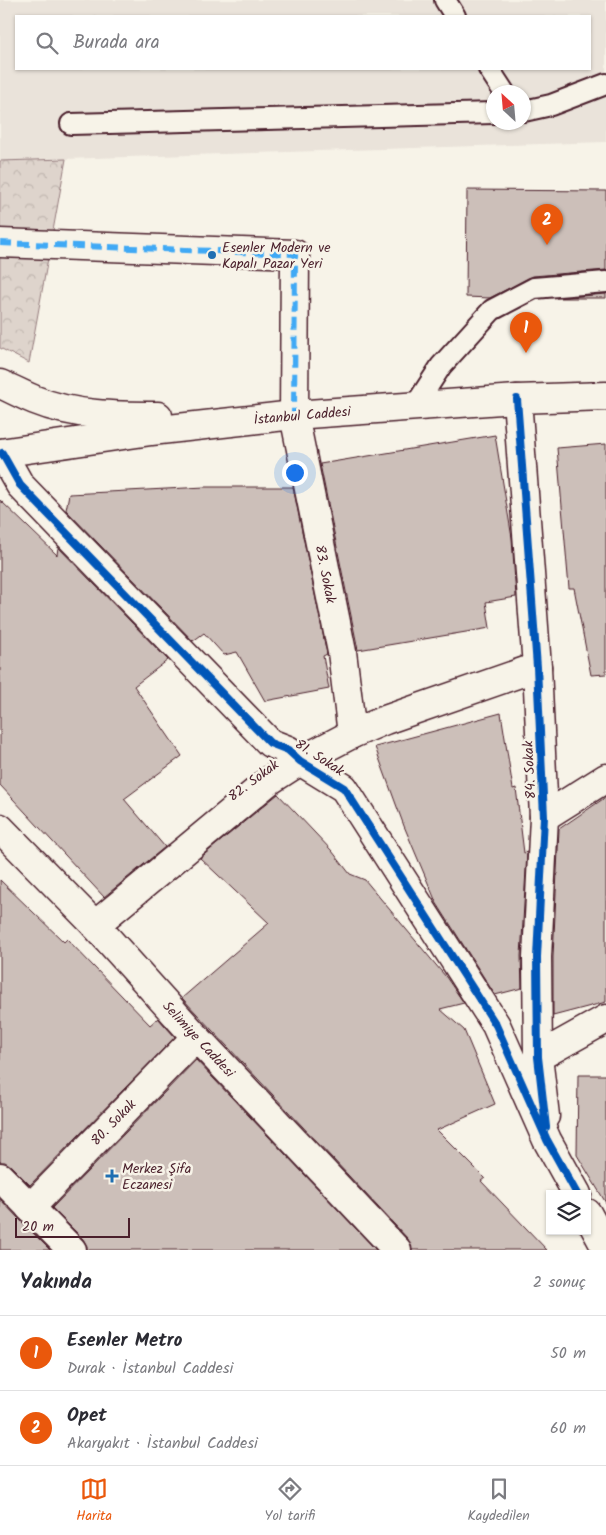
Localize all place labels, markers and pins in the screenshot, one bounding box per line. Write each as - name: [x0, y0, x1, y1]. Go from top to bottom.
- pin: 2: [531, 204, 563, 245]
- place label: Esenler Modern ve Kapalı Pazar Yeri: [222, 237, 331, 275]
- marker: Esenler Modern ve Kapalı Pazar Yeri: [206, 249, 218, 261]
- pin: 1: [510, 312, 542, 353]
- place label: Merkez Şifa Eczanesi: [122, 1158, 191, 1196]
- marker: Merkez Şifa Eczanesi: [106, 1170, 118, 1182]

